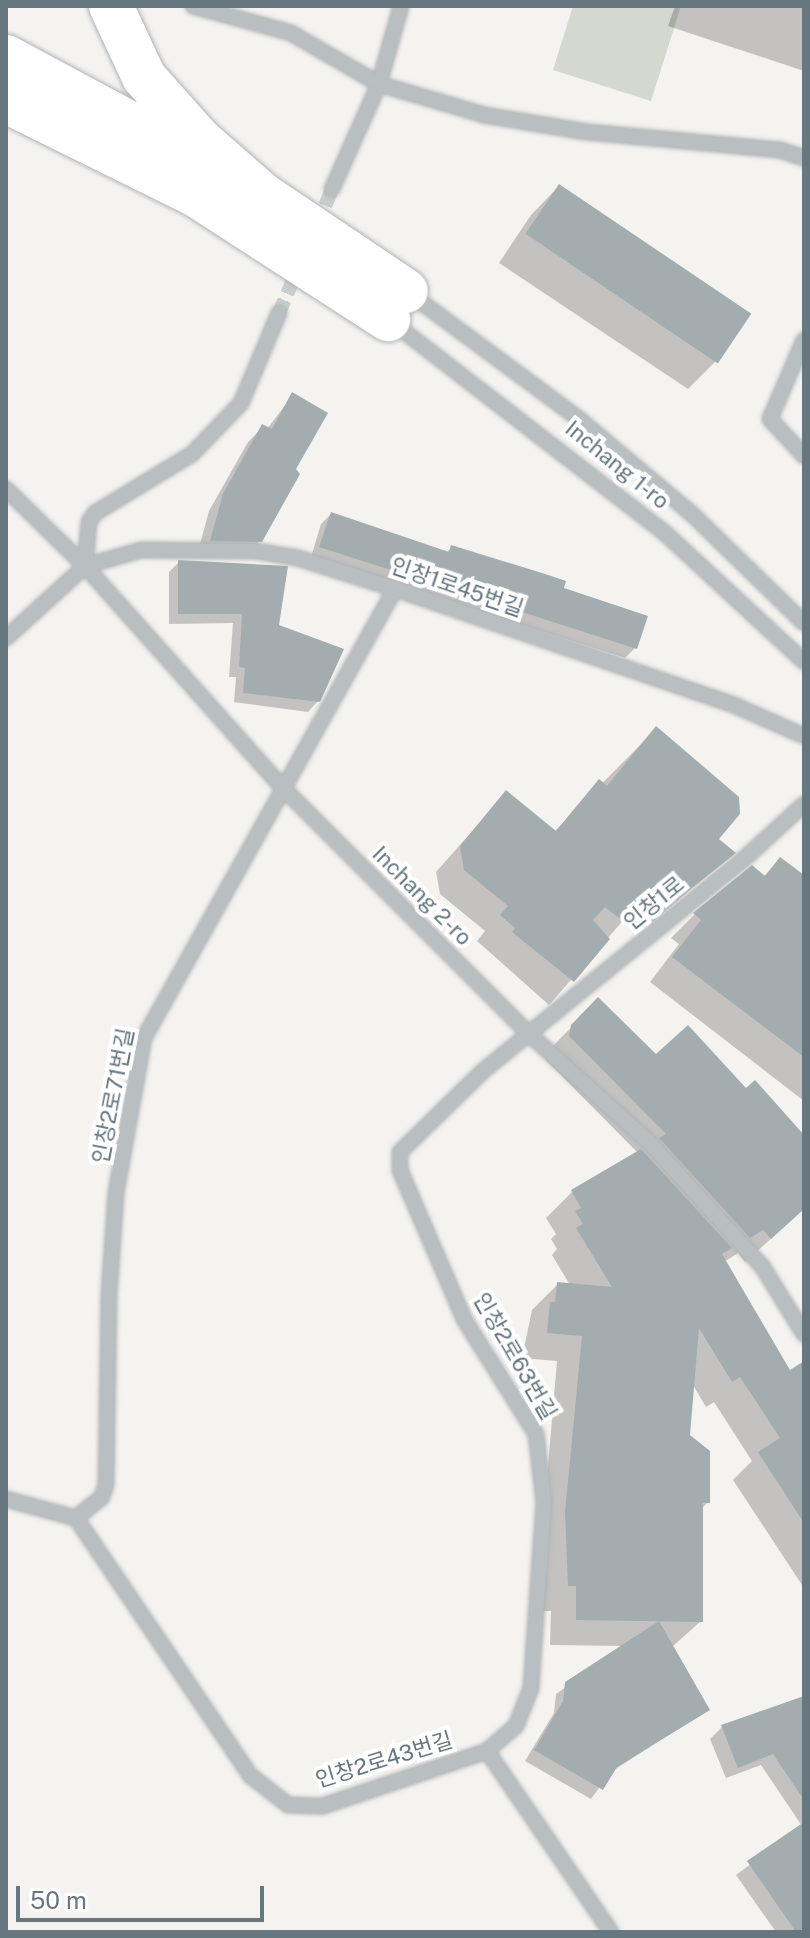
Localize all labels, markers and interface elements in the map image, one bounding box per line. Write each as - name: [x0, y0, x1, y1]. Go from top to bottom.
- street label: Inchang 1-ro: [560, 415, 674, 515]
- street label: 인창1로45번길: [388, 552, 526, 622]
- street label: Inchang 2-ro: [367, 841, 477, 951]
- street label: 인창1로: [619, 871, 689, 935]
- street label: 인창2로71번길: [87, 1026, 139, 1166]
- street label: 인창2로63번길: [468, 1288, 562, 1424]
- street label: 인창2로43번길: [312, 1727, 456, 1793]
- scale bar: [20, 1870, 268, 1920]
- text: 50 m: [30, 1886, 87, 1914]

